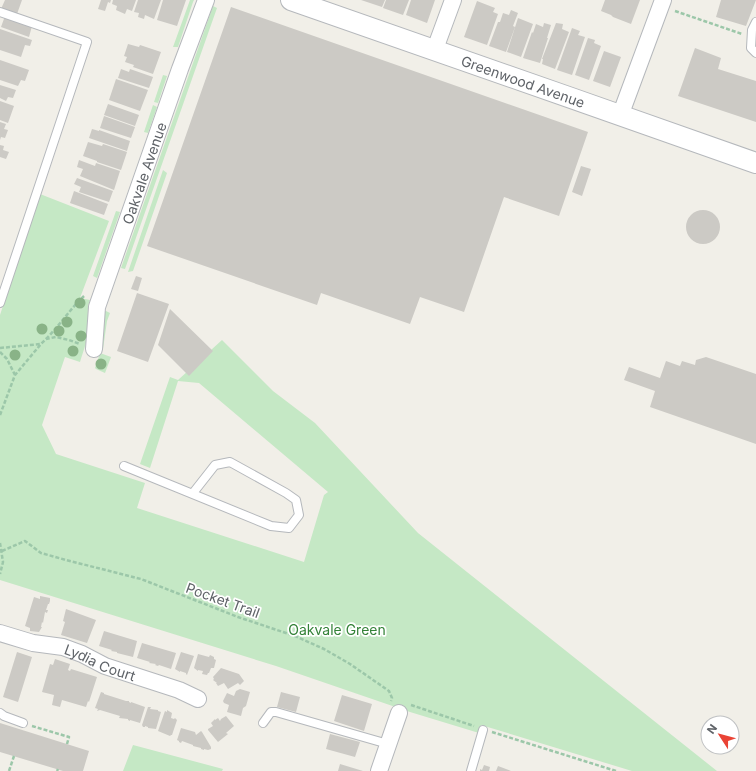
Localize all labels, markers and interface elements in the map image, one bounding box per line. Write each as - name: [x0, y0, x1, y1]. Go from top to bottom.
- street label: Greenwood Avenue: [459, 51, 587, 111]
- street label: Oakvale Avenue: [118, 120, 169, 226]
- street label: Pocket Trail: [184, 579, 262, 621]
- park label: Oakvale Green: [288, 621, 386, 638]
- street label: Lydia Court: [62, 640, 138, 684]
- north arrow: [700, 715, 740, 755]
- text: N: [704, 722, 720, 737]

